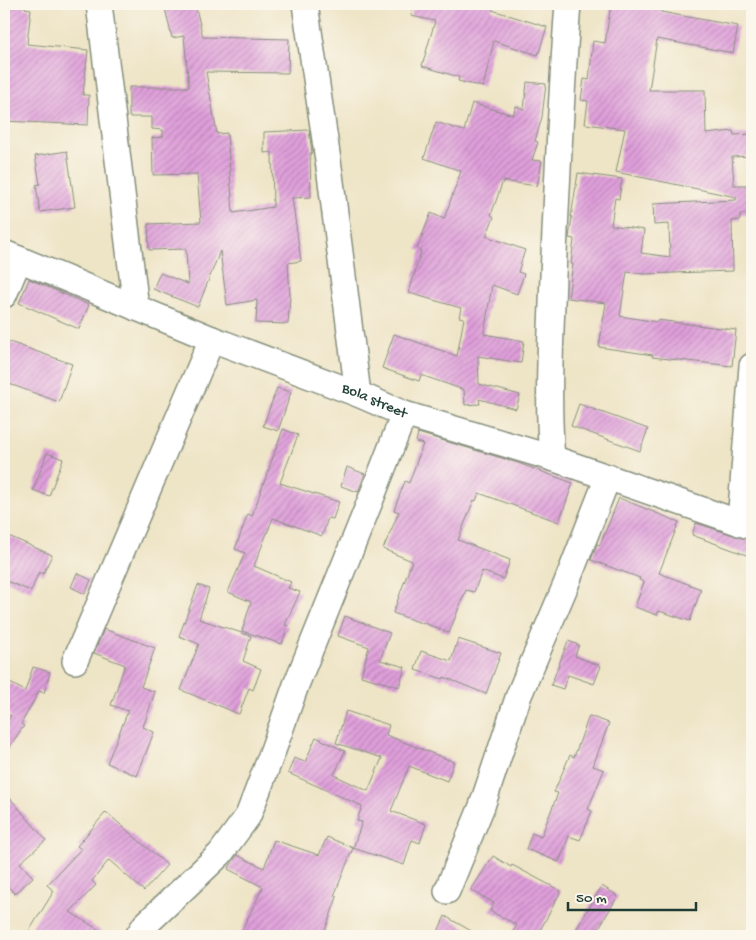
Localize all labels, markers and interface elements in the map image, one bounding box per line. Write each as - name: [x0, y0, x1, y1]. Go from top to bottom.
- street label: Bola street: [338, 379, 411, 424]
- scale bar: [568, 880, 696, 912]
- text: 50 m: [576, 890, 607, 908]

